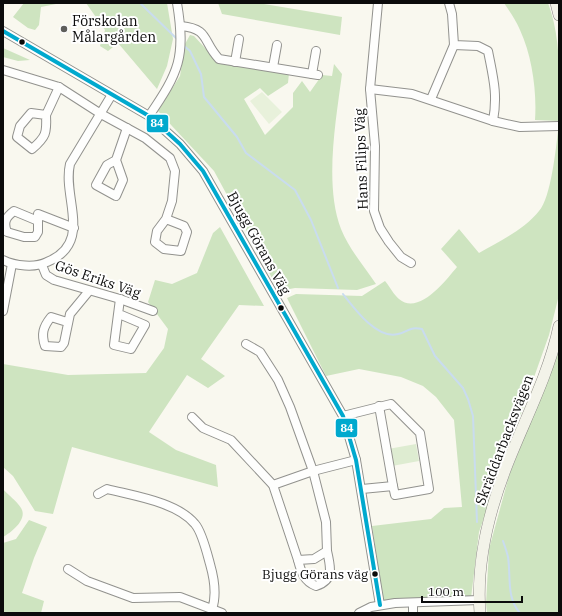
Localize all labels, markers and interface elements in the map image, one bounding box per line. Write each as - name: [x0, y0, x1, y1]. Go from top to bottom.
- place label: Förskolan Målargården: [72, 12, 156, 46]
- marker: Förskolan Målargården: [59, 24, 69, 34]
- unlabelled marker: [17, 37, 27, 47]
- street label: Hans Filips Väg: [350, 108, 372, 210]
- line badge: 84: [146, 114, 169, 133]
- text: 84: [150, 116, 164, 130]
- street label: Bjugg Görans Väg: [223, 188, 295, 298]
- street label: Gös Eriks Väg: [53, 256, 144, 302]
- unlabelled marker: [276, 303, 286, 313]
- street label: Skräddarbacksvägen: [471, 372, 537, 508]
- line badge: 84: [335, 418, 358, 438]
- text: 84: [340, 421, 354, 435]
- place label: Bjugg Görans väg: [262, 566, 368, 583]
- marker: Bjugg Görans väg: [370, 569, 380, 579]
- scale bar: [422, 578, 522, 604]
- text: 100 m: [428, 584, 464, 599]

